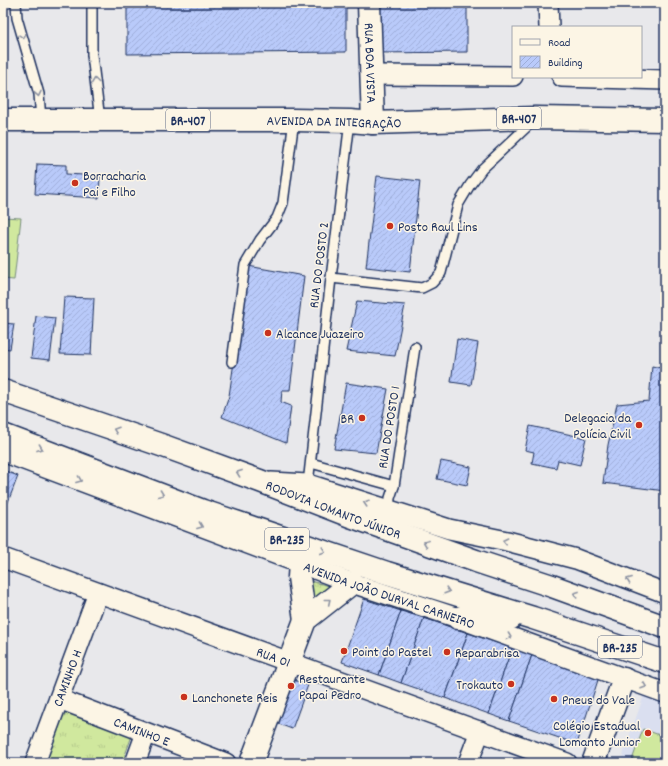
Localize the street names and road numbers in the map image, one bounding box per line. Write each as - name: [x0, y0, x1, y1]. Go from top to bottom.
- street label: RUA BOA VISTA: [358, 22, 380, 104]
- road number: BR-407: [497, 107, 541, 129]
- road number: BR-407: [166, 109, 210, 131]
- street label: AVENIDA DA INTEGRAÇÃO: [267, 112, 402, 135]
- street label: RUA DO POSTO 2: [305, 221, 335, 309]
- street label: RUA DO POSTO 1: [374, 385, 406, 470]
- street label: RODOVIA LOMANTO JÚNIOR: [262, 476, 403, 545]
- road number: BR-235: [265, 528, 309, 550]
- street label: AVENIDA JOÃO DURVAL CARNEIRO: [300, 558, 477, 635]
- road number: BR-235: [598, 636, 642, 658]
- street label: RUA 01: [253, 643, 293, 674]
- street label: CAMINHO H: [49, 647, 88, 710]
- street label: CAMINHO E: [110, 713, 173, 753]

